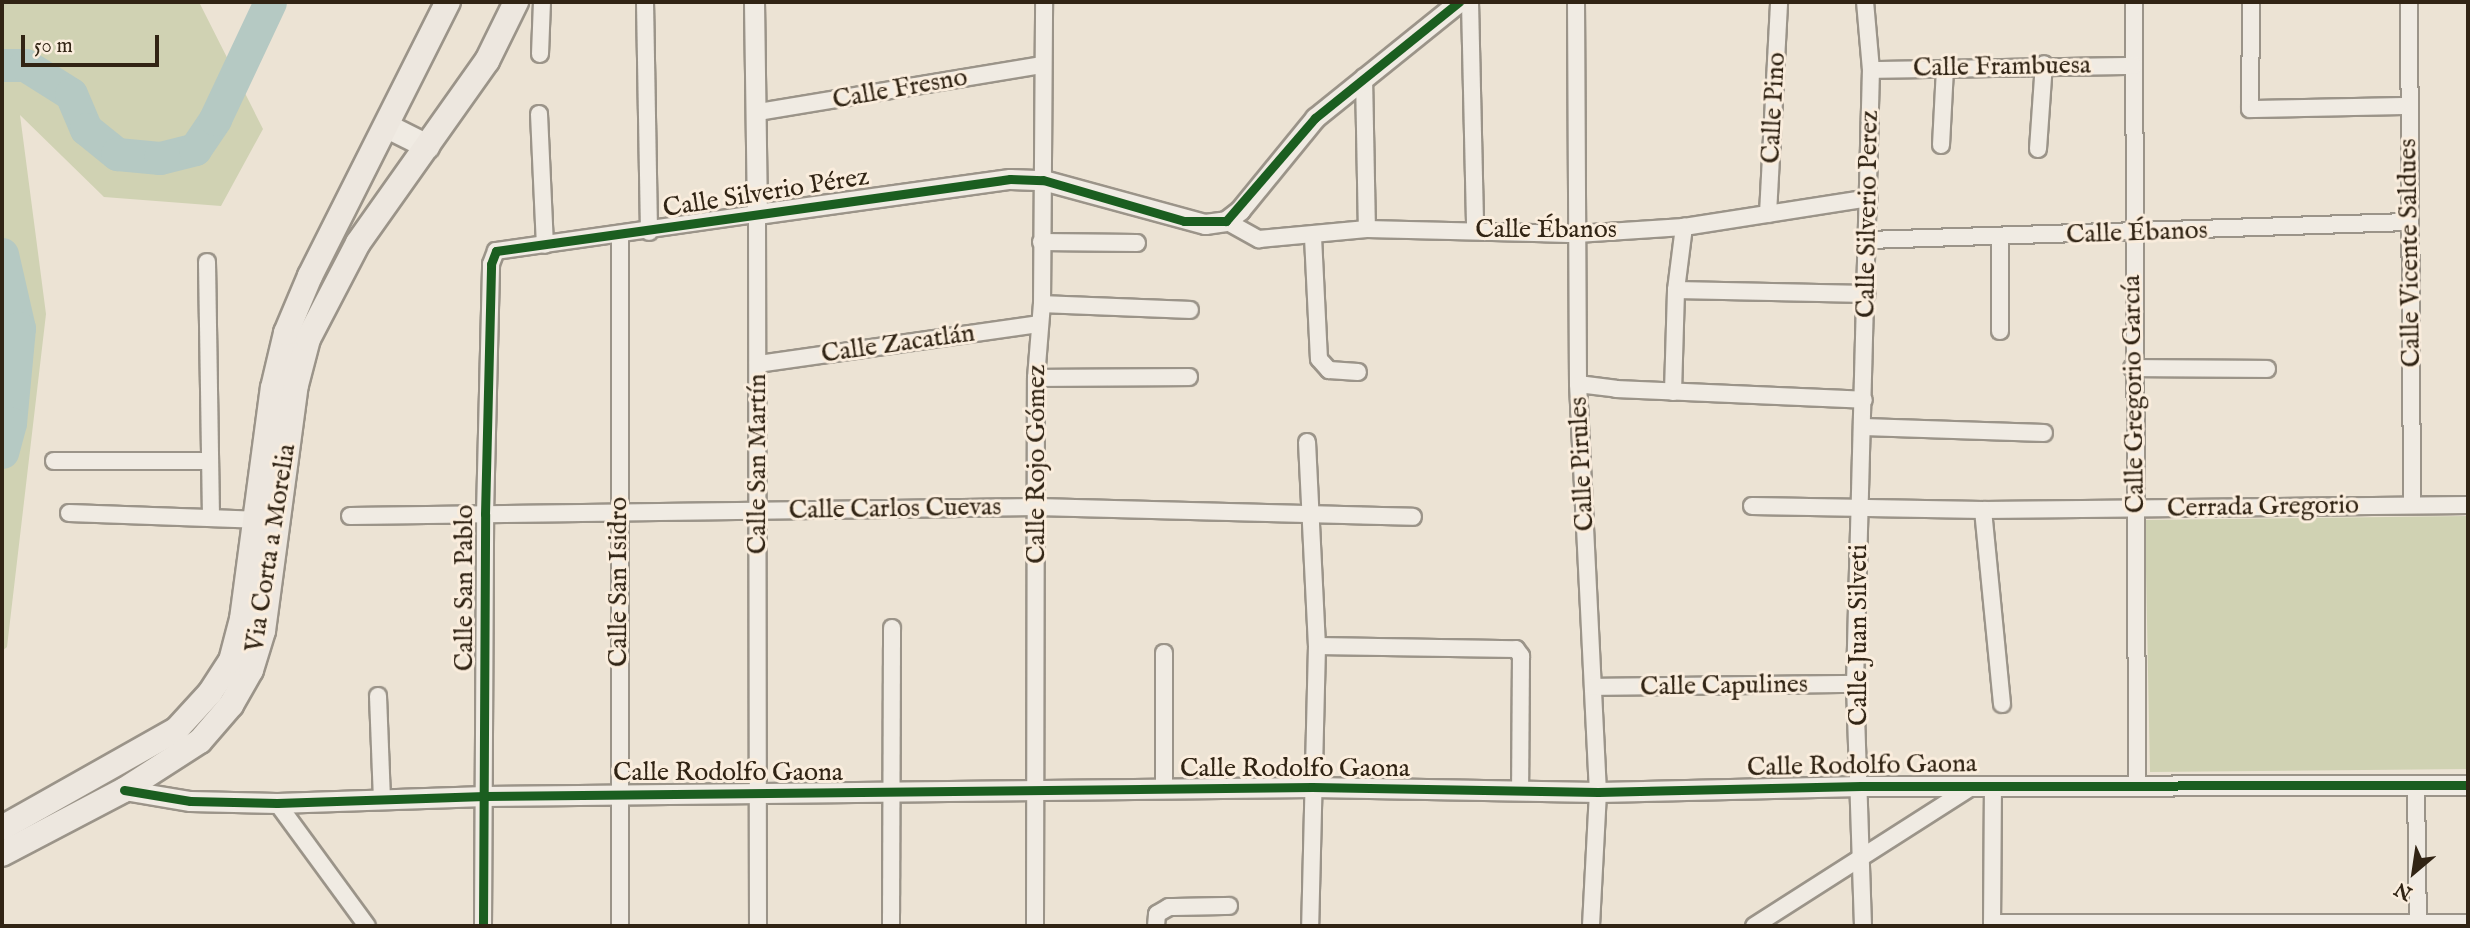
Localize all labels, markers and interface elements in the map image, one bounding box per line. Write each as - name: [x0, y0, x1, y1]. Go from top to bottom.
- scale bar: [24, 21, 163, 65]
- text: 50 m: [34, 33, 73, 60]
- street label: Calle Frambuesa: [1913, 50, 2091, 84]
- street label: Calle Pino: [1756, 52, 1792, 164]
- street label: Calle Fresno: [830, 62, 970, 116]
- street label: Calle Silverio Perez: [1851, 110, 1885, 318]
- street label: Calle Vicente Saldues: [2392, 138, 2428, 368]
- street label: Calle Silverio Pérez: [661, 161, 871, 225]
- street label: Calle Ébanos: [1475, 214, 1617, 246]
- street label: Calle Ébanos: [2066, 215, 2208, 251]
- street label: Calle Gregorio García: [2116, 274, 2152, 514]
- street label: Calle Zacatlán: [819, 318, 977, 370]
- street label: Calle Rojo Gómez: [1021, 364, 1053, 564]
- street label: Calle San Martín: [742, 374, 774, 554]
- street label: Calle Pirules: [1563, 396, 1601, 532]
- street label: Via Corta a Morelia: [239, 442, 303, 654]
- street label: Cerrada Gregorio: [2167, 490, 2359, 524]
- street label: Calle Carlos Cuevas: [788, 492, 1002, 526]
- street label: Calle San Isidro: [603, 497, 635, 667]
- street label: Calle San Pablo: [449, 505, 481, 671]
- street label: Calle Juan Silveti: [1843, 544, 1875, 726]
- street label: Calle Capulines: [1640, 669, 1808, 703]
- street label: Calle Rodolfo Gaona: [1747, 748, 1977, 784]
- street label: Calle Rodolfo Gaona: [1180, 753, 1410, 785]
- street label: Calle Rodolfo Gaona: [613, 757, 843, 789]
- north arrow: [2379, 837, 2449, 907]
- text: N: [2391, 876, 2417, 905]

